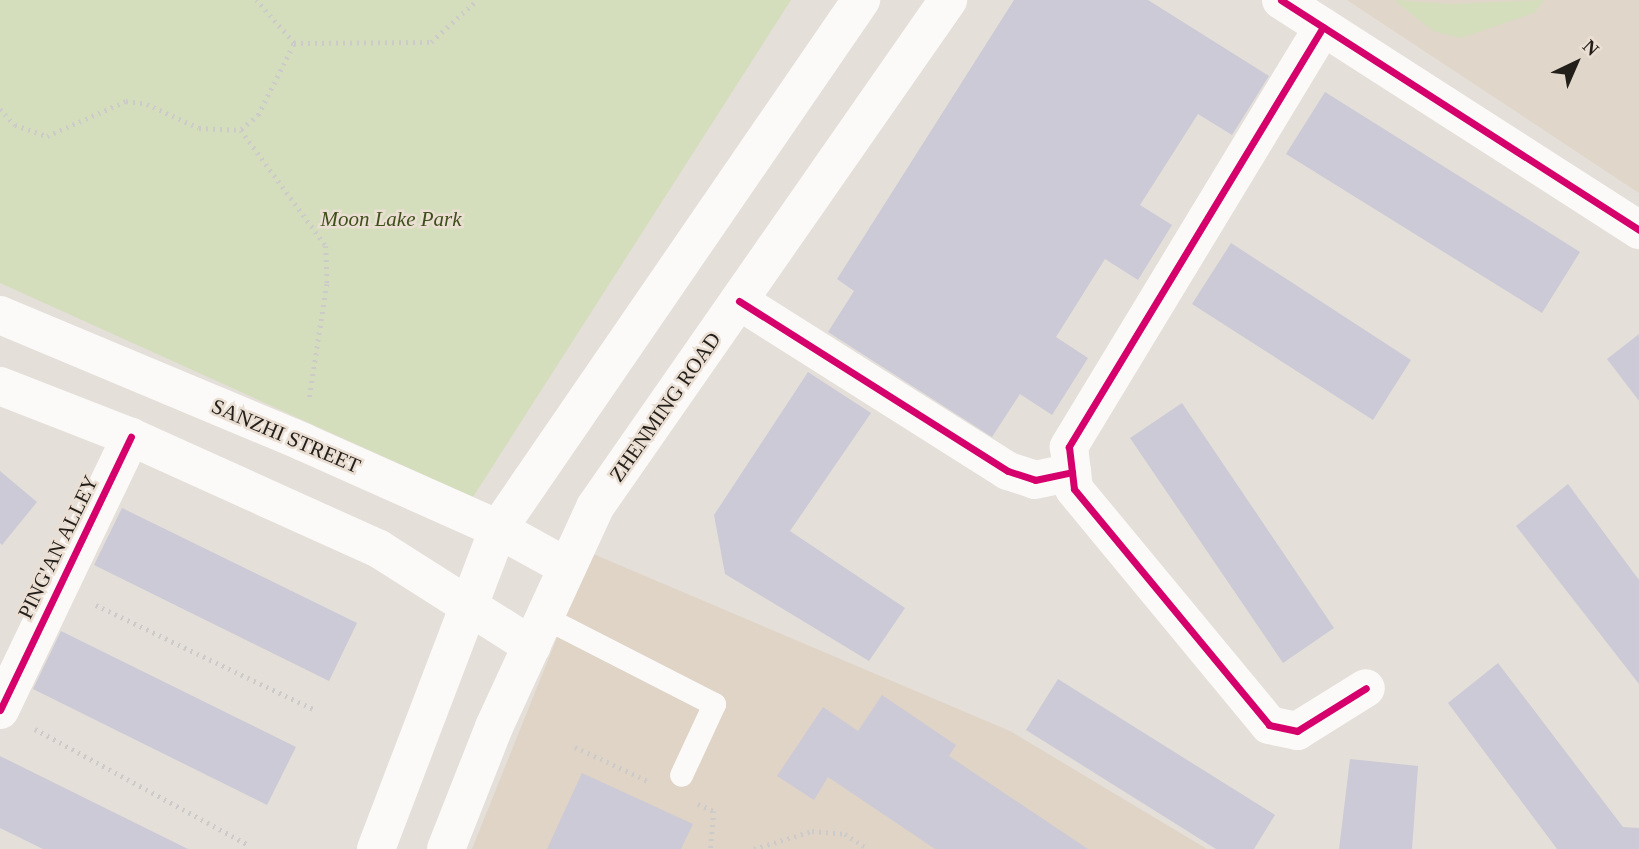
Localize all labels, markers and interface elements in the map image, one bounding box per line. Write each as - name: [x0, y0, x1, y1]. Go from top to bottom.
- north arrow: [1541, 28, 1611, 98]
- text: N: [1579, 35, 1603, 60]
- park label: Moon Lake Park: [320, 206, 462, 232]
- street label: ZHENMING ROAD: [604, 327, 726, 487]
- street label: SANZHI STREET: [208, 393, 364, 479]
- street label: PING'AN ALLEY: [12, 471, 104, 623]

